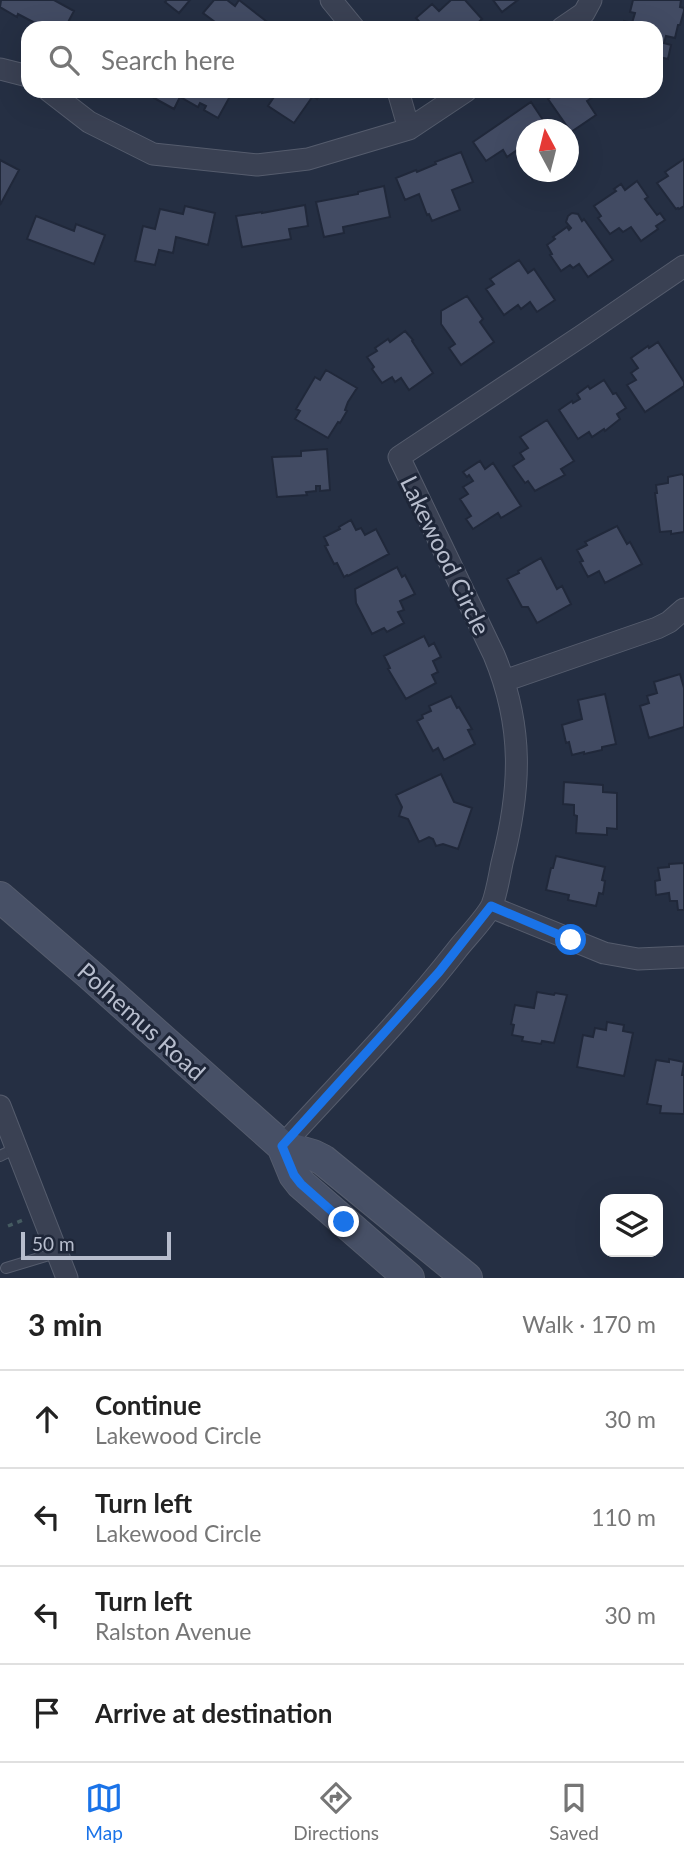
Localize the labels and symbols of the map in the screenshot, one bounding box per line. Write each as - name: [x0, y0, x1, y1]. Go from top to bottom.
- north arrow: [516, 119, 579, 182]
- street label: Lakewood Circle: [395, 471, 497, 639]
- route start: [555, 924, 586, 955]
- street label: Polhemus Road: [72, 956, 212, 1086]
- route end: [328, 1206, 359, 1237]
- scale bar: [21, 1229, 172, 1261]

